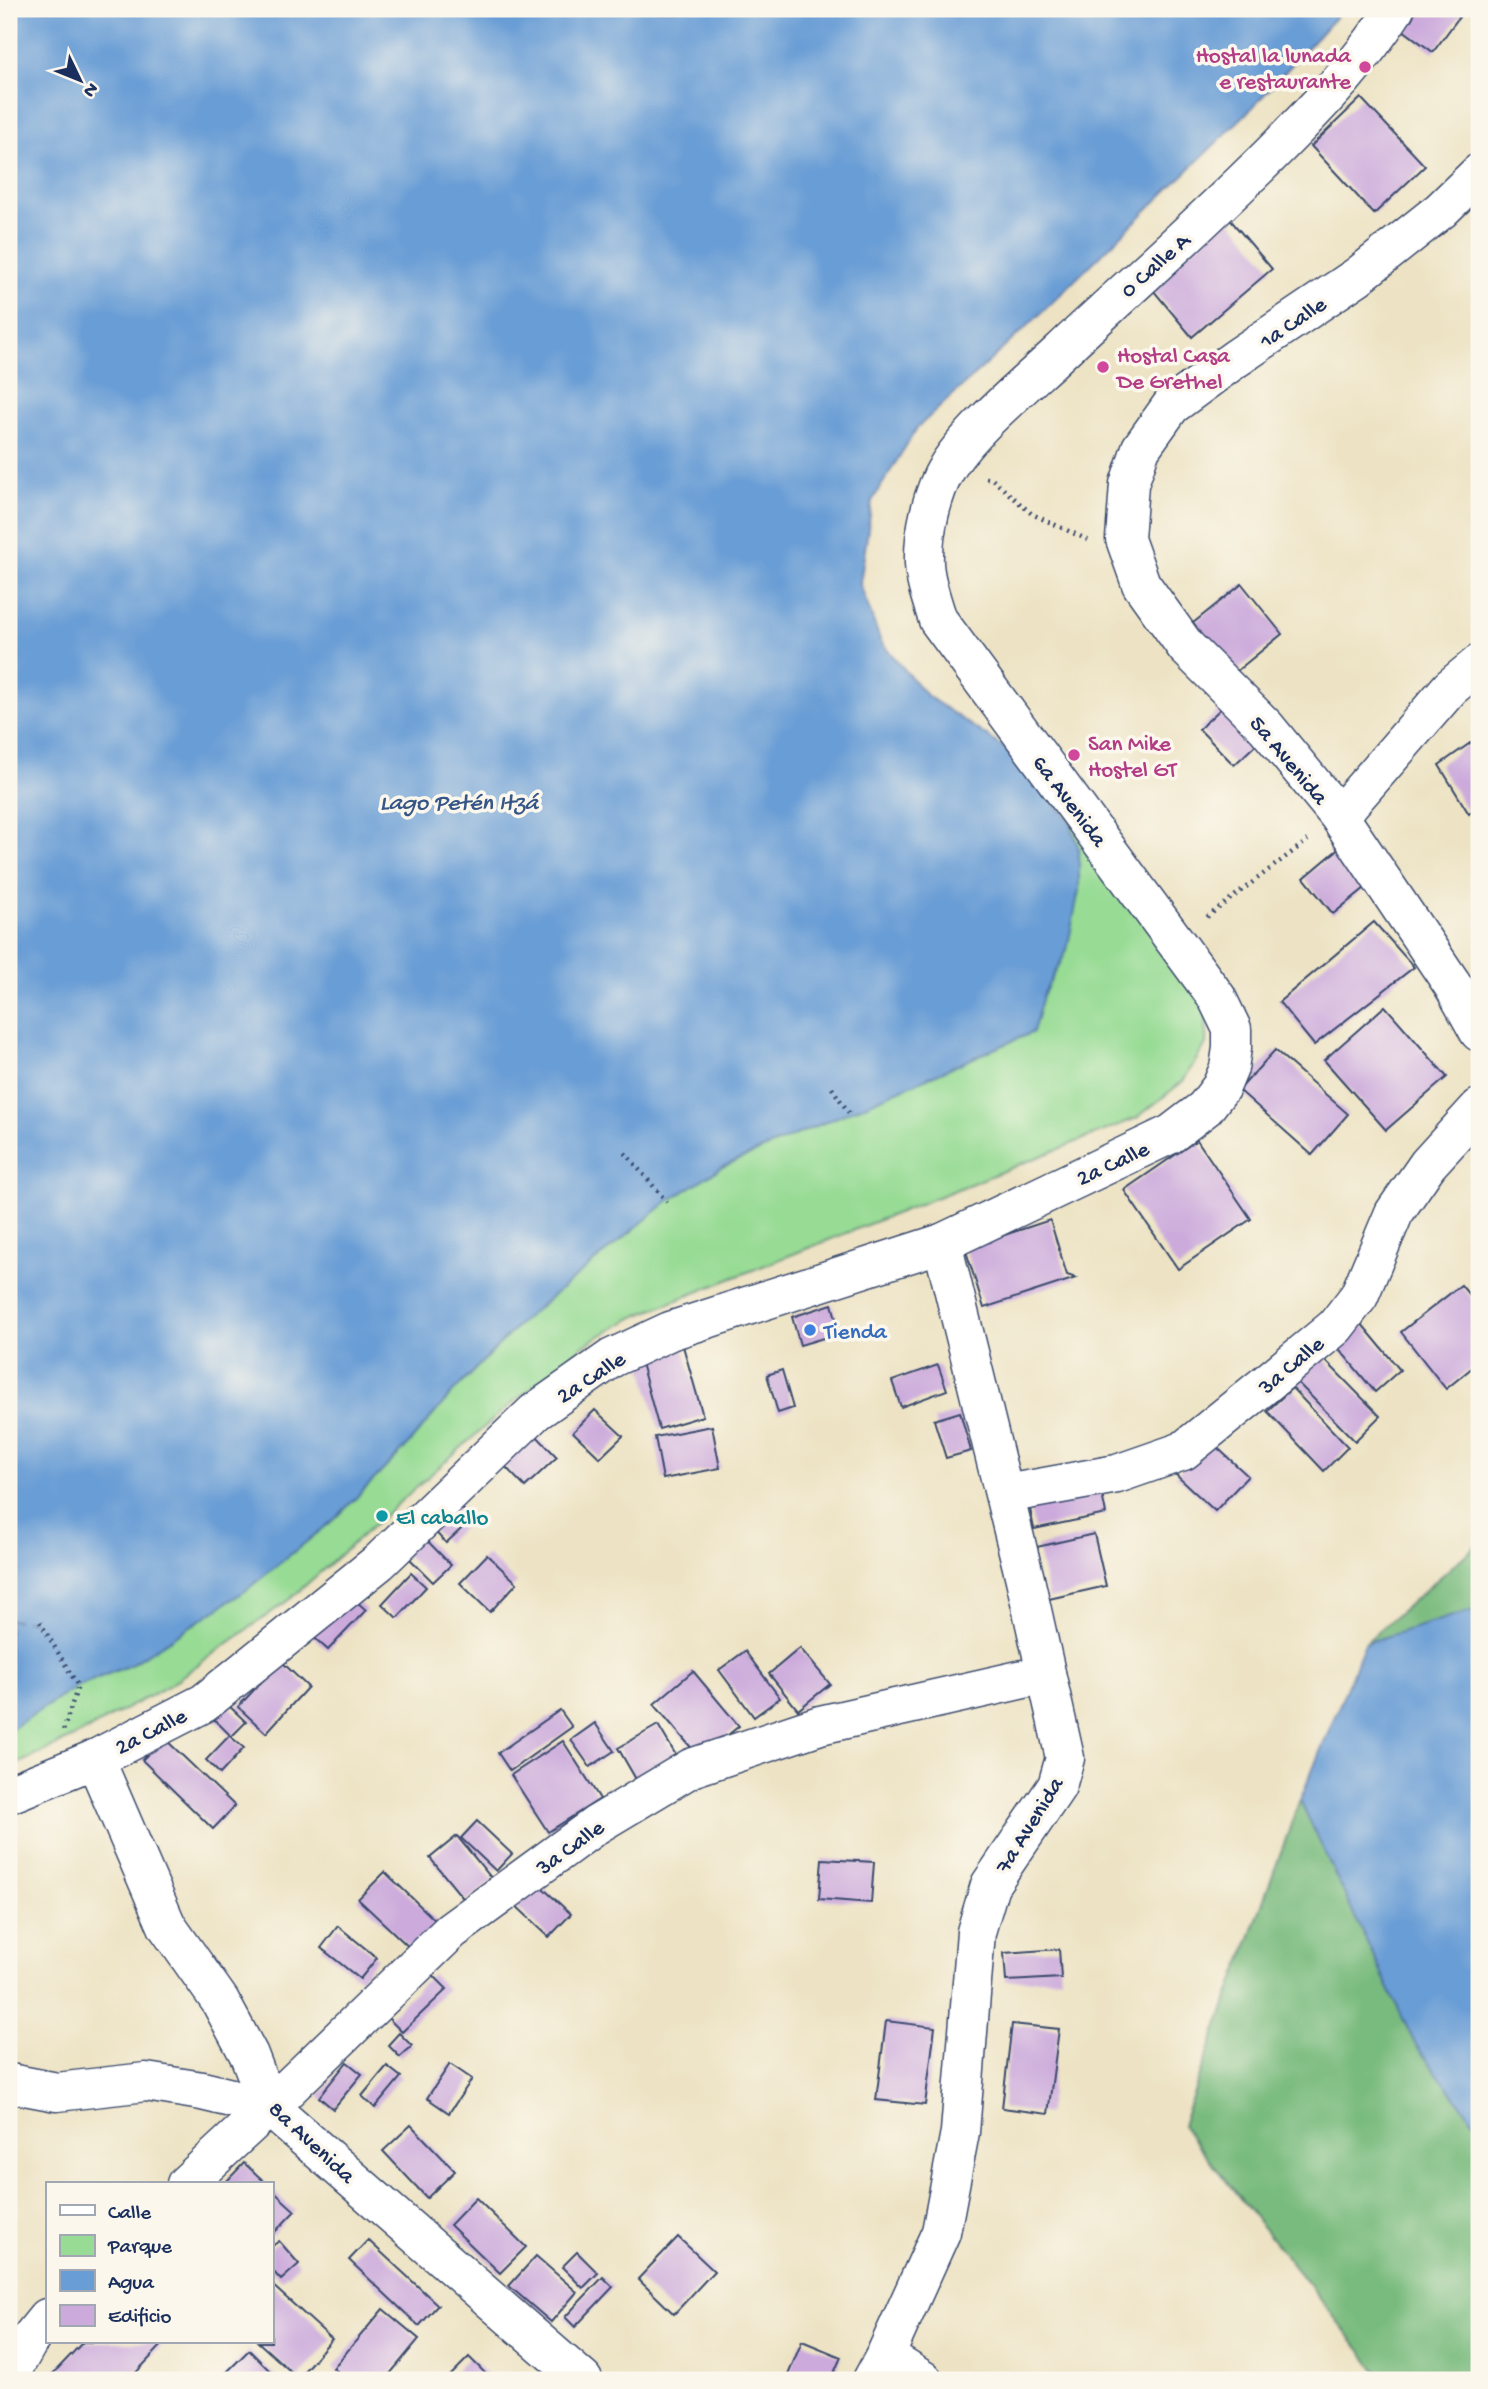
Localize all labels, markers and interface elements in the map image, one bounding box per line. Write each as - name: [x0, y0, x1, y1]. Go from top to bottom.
- place label: Hostal la lunada e restaurante: [1196, 44, 1352, 97]
- north arrow: [46, 46, 116, 116]
- marker: Hostal la lunada e restaurante: [1357, 59, 1373, 75]
- text: N: [77, 77, 103, 102]
- street label: 0 Calle A: [1116, 227, 1198, 305]
- street label: 1a Calle: [1255, 291, 1333, 357]
- place label: Hostal Casa De Grethel: [1115, 344, 1231, 397]
- marker: Hostal Casa De Grethel: [1095, 359, 1111, 375]
- street label: 5a Avenida: [1242, 711, 1333, 812]
- place label: San Mike Hostel GT: [1088, 732, 1178, 785]
- marker: San Mike Hostel GT: [1066, 747, 1082, 763]
- street label: 6a Avenida: [1025, 751, 1112, 854]
- water label: Lago Petén Itzá: [380, 790, 540, 819]
- street label: 2a Calle: [1073, 1136, 1155, 1194]
- place label: Tienda: [822, 1320, 888, 1347]
- marker: Tienda: [802, 1322, 818, 1338]
- street label: 3a Calle: [1253, 1331, 1331, 1403]
- street label: 2a Calle: [552, 1346, 632, 1411]
- place label: El caballo: [396, 1506, 488, 1533]
- marker: El caballo: [374, 1508, 390, 1524]
- street label: 2a Calle: [111, 1703, 193, 1763]
- street label: 7a Avenida: [990, 1772, 1072, 1880]
- street label: 3a Calle: [531, 1815, 611, 1883]
- street label: 8a Avenida: [262, 2097, 360, 2191]
- legend: [46, 2182, 273, 2344]
- text: Calle: [108, 2202, 152, 2227]
- text: Parque: [107, 2236, 173, 2261]
- text: Agua: [108, 2272, 155, 2297]
- text: Edificio: [108, 2306, 172, 2331]

